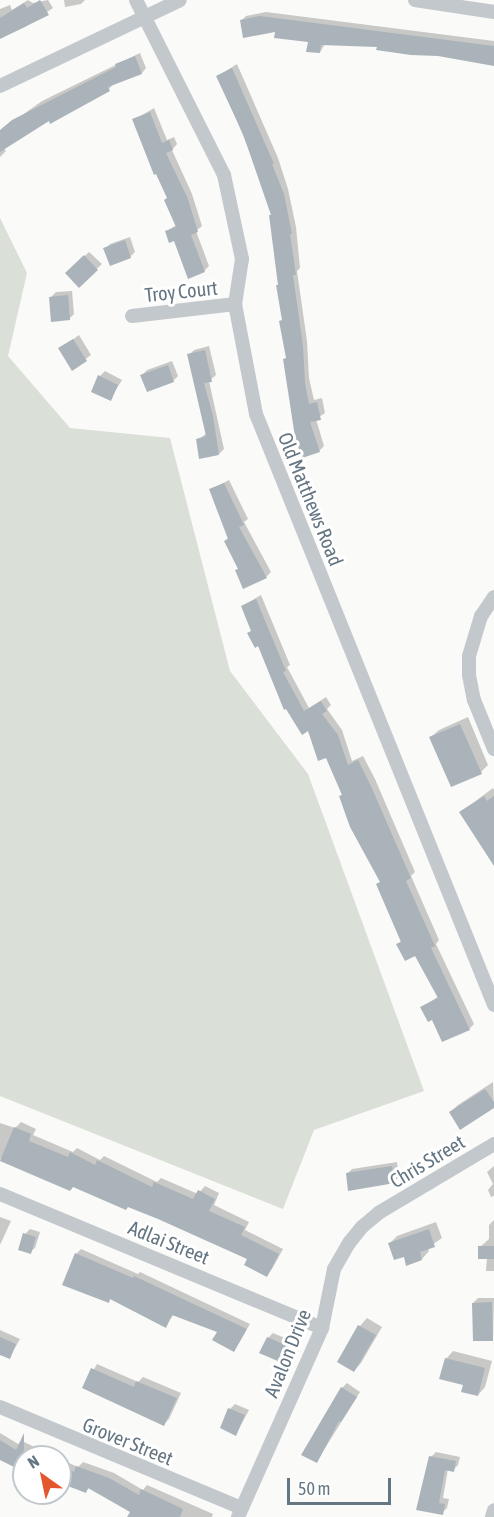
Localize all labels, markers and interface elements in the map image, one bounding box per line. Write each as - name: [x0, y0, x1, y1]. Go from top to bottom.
- street label: Troy Court: [143, 275, 219, 307]
- street label: Old Matthews Road: [273, 429, 349, 569]
- street label: Chris Street: [385, 1129, 469, 1193]
- street label: Adlai Street: [125, 1215, 213, 1269]
- street label: Avalon Drive: [258, 1305, 316, 1401]
- street label: Grover Street: [79, 1412, 177, 1470]
- north arrow: [12, 1445, 72, 1505]
- text: N: [24, 1451, 42, 1472]
- scale bar: [290, 1466, 394, 1504]
- text: 50 m: [298, 1478, 330, 1499]

